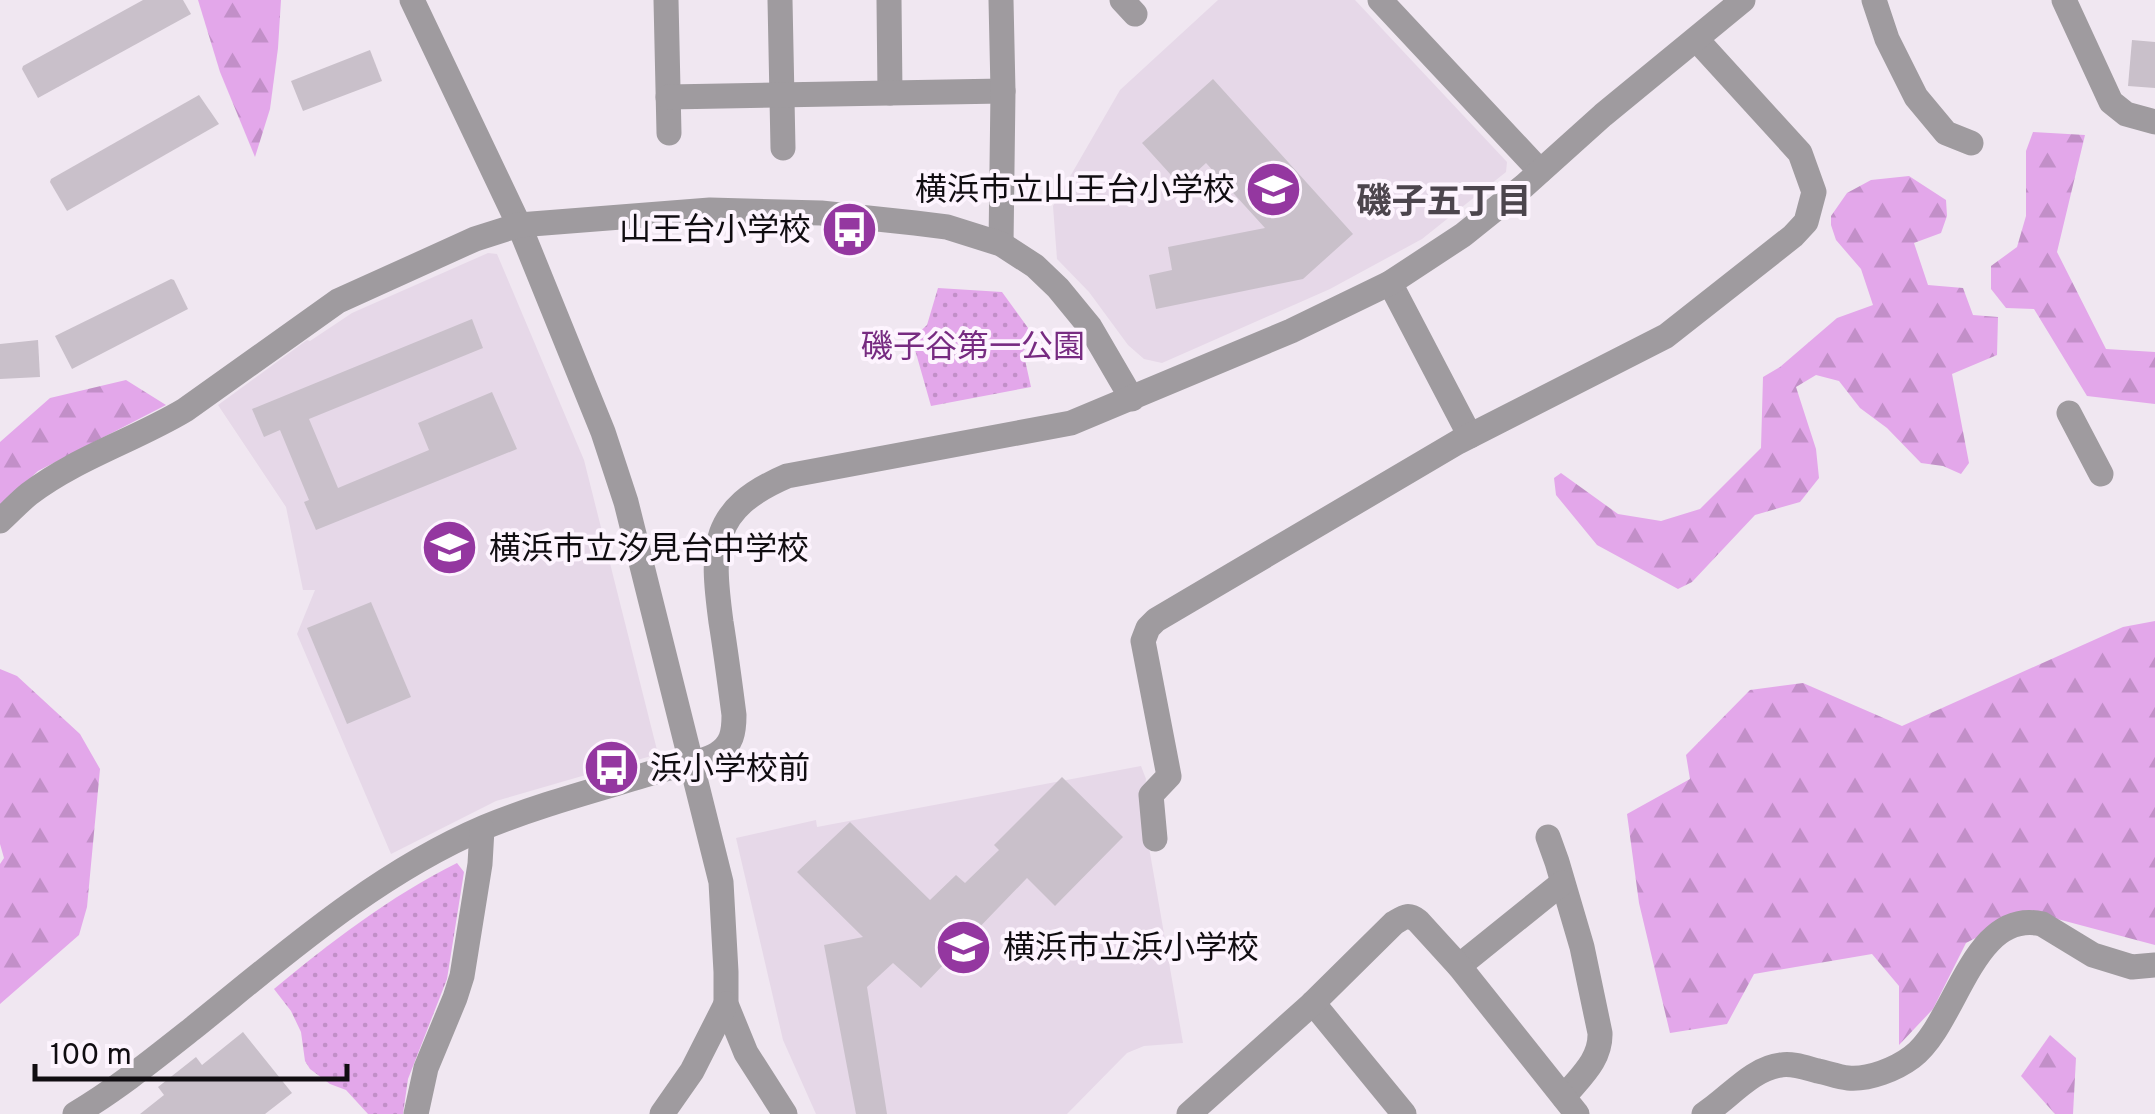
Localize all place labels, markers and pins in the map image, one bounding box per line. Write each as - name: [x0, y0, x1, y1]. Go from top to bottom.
- school or university icon: 横浜市立山王台小学校: [1244, 159, 1304, 219]
- place label: 横浜市立山王台小学校: [915, 172, 1235, 212]
- bus stop icon: 山王台小学校: [820, 199, 880, 259]
- place label: 山王台小学校: [619, 212, 811, 252]
- school or university icon: 横浜市立汐見台中学校: [420, 518, 480, 578]
- place label: 横浜市立汐見台中学校: [489, 531, 809, 571]
- bus stop icon: 浜小学校前: [581, 738, 641, 798]
- place label: 浜小学校前: [650, 751, 810, 791]
- school or university icon: 横浜市立浜小学校: [934, 917, 994, 977]
- place label: 横浜市立浜小学校: [1003, 930, 1259, 970]

